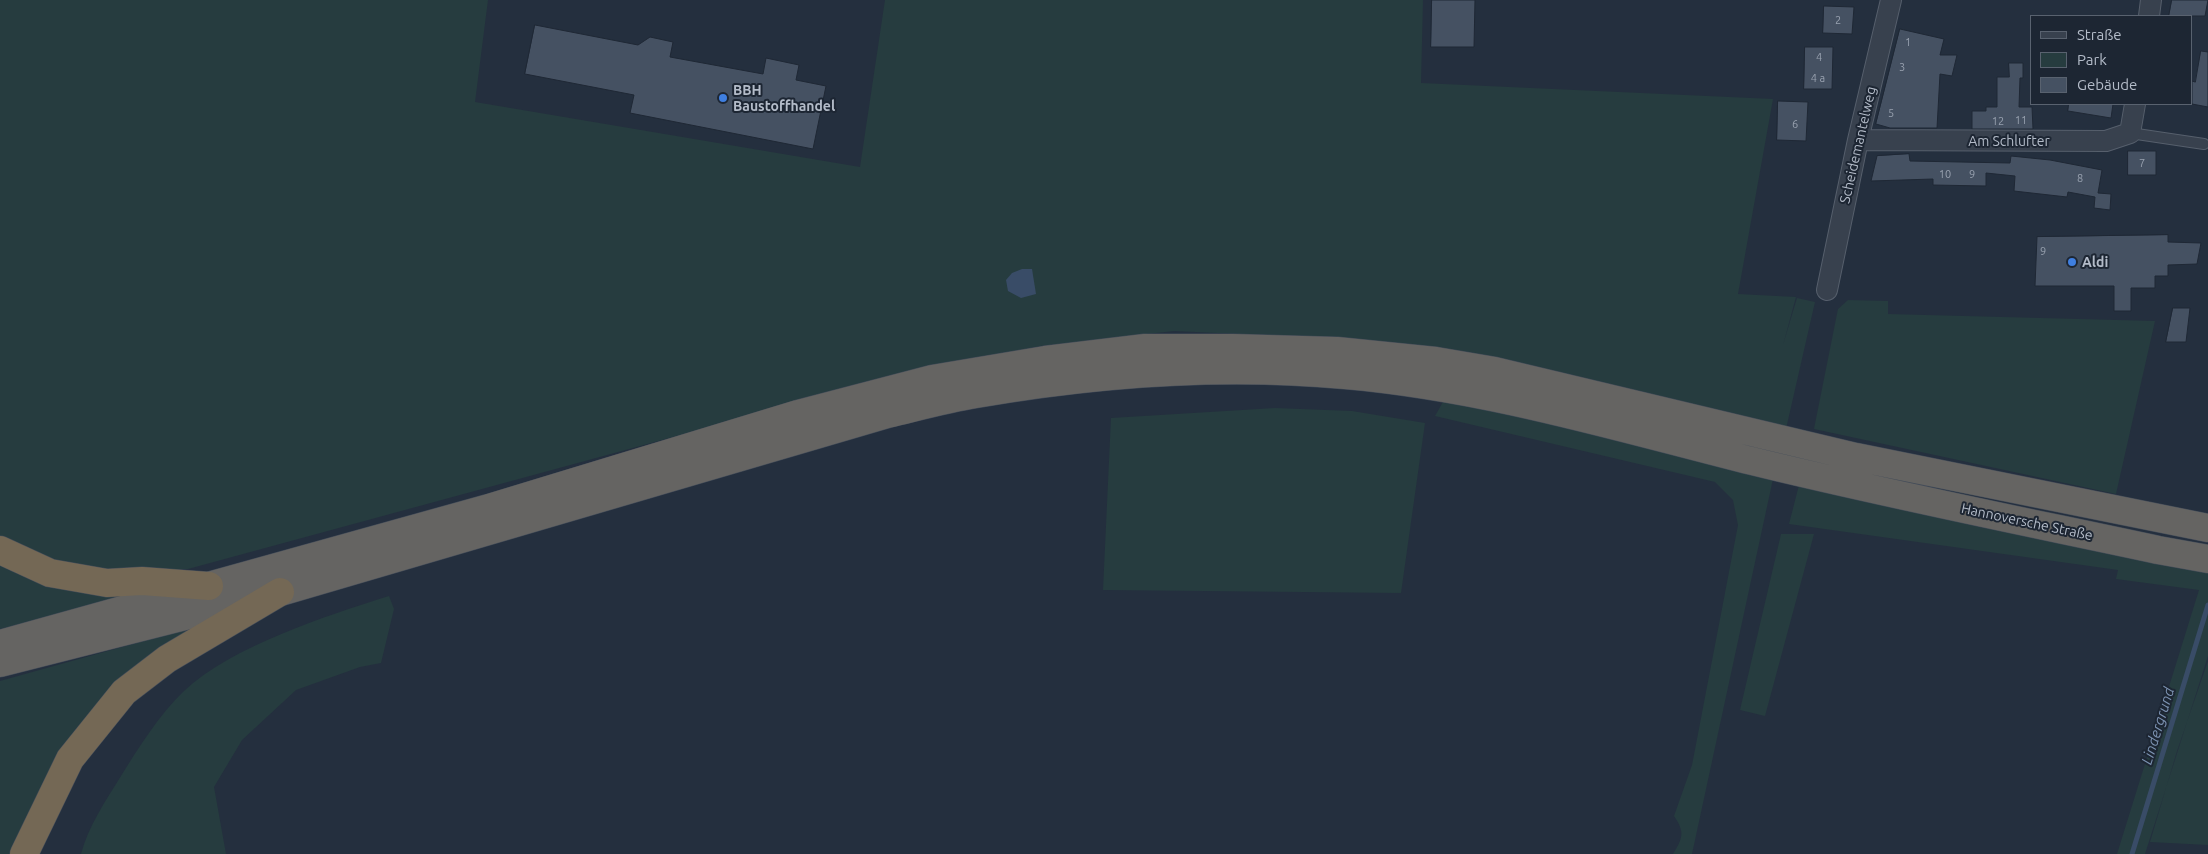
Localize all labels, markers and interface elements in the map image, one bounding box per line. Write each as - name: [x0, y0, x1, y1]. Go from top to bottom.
- house number: 2: [1835, 13, 1841, 27]
- legend: [2030, 15, 2193, 105]
- text: Straße: [2077, 26, 2121, 43]
- house number: 1: [1905, 35, 1911, 49]
- house number: 4: [1816, 50, 1822, 64]
- text: Park: [2077, 51, 2107, 68]
- house number: 3: [1899, 60, 1905, 74]
- house number: 4 a: [1811, 71, 1825, 85]
- text: Gebäude: [2077, 76, 2137, 93]
- place label: BBH Baustoffhandel: [733, 82, 835, 114]
- street label: Scheidemantelweg: [1836, 85, 1880, 205]
- marker: BBH Baustoffhandel: [717, 92, 729, 104]
- house number: 5: [1888, 106, 1894, 120]
- house number: 11: [2015, 113, 2027, 127]
- house number: 12: [1992, 114, 2004, 128]
- house number: 6: [1792, 117, 1798, 131]
- street label: Am Schlufter: [1968, 133, 2050, 149]
- house number: 7: [2139, 156, 2145, 170]
- house number: 10: [1939, 167, 1951, 181]
- house number: 9: [1969, 167, 1975, 181]
- house number: 8: [2077, 171, 2083, 185]
- house number: 9: [2040, 244, 2046, 258]
- place label: Aldi: [2082, 254, 2108, 270]
- marker: Aldi: [2066, 256, 2078, 268]
- street label: Hannoversche Straße: [1960, 500, 2094, 544]
- water label: Lindergrund: [2138, 685, 2178, 767]

